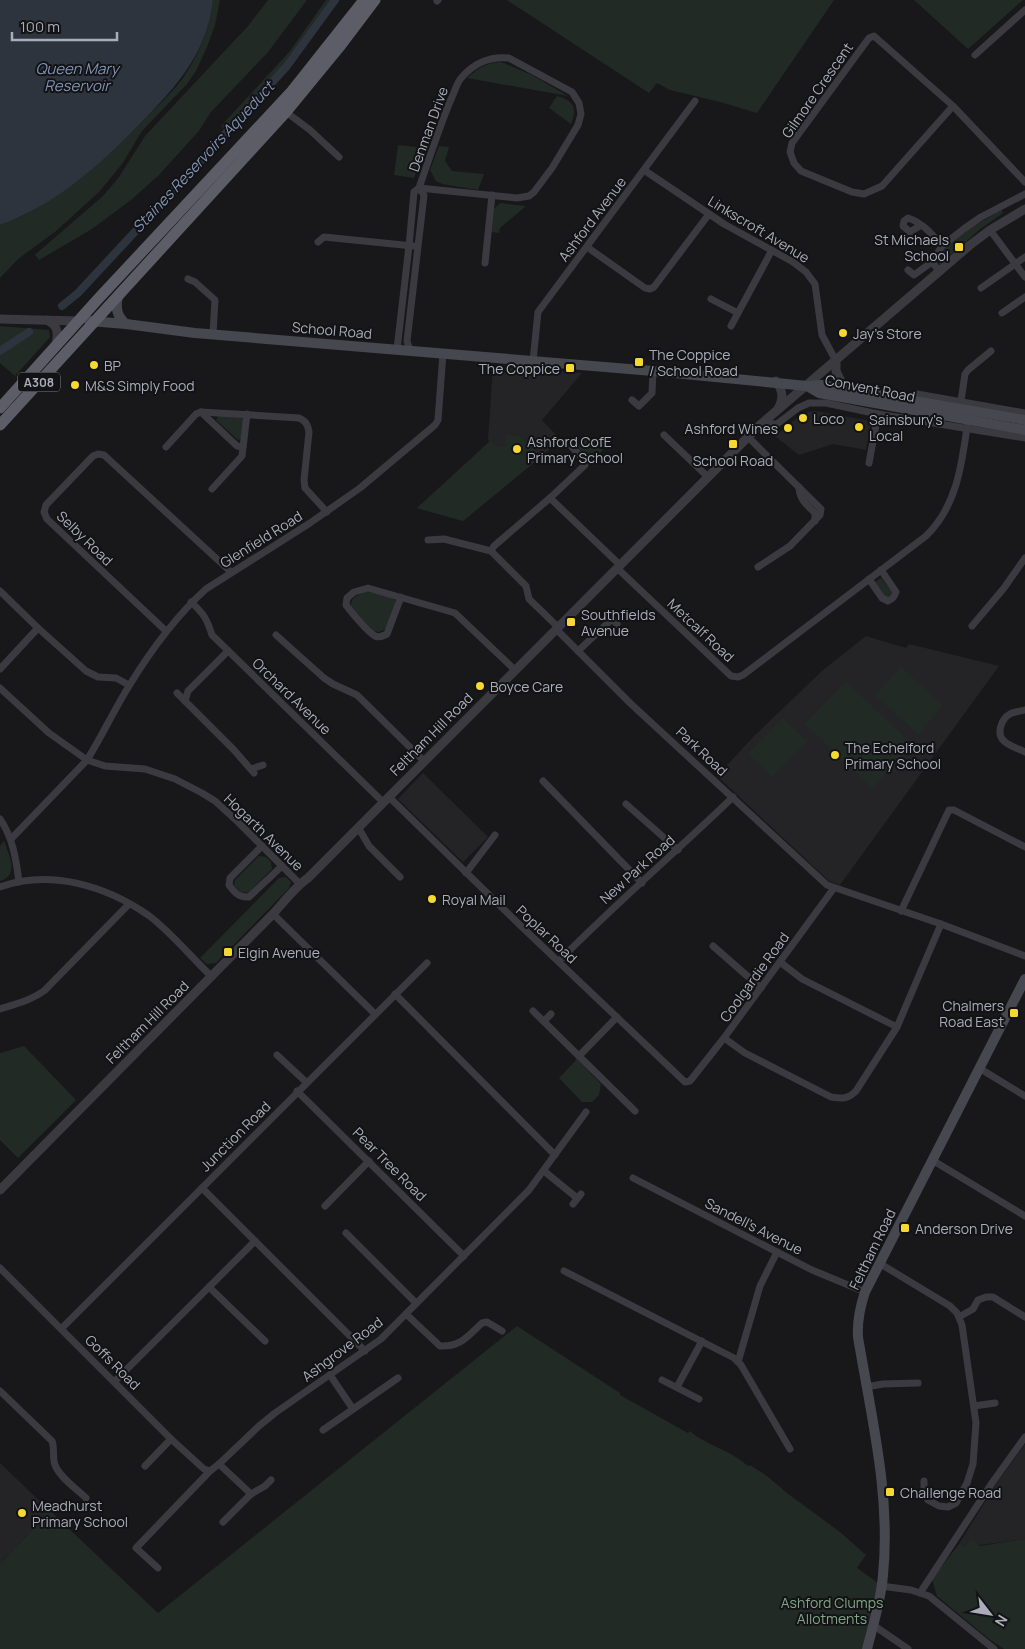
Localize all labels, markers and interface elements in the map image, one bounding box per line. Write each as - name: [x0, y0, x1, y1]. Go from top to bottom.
- scale bar: [12, 10, 118, 42]
- text: 100 m: [20, 16, 60, 37]
- street label: Gilmore Crescent: [777, 38, 857, 141]
- water label: Queen Mary Reservoir: [35, 58, 121, 96]
- water label: Staines Reservoirs Aqueduct: [127, 75, 280, 237]
- street label: Denman Drive: [404, 84, 452, 174]
- street label: Ashford Avenue: [554, 173, 630, 265]
- street label: Linkscroft Avenue: [705, 191, 813, 267]
- place label: St Michaels School: [874, 230, 949, 265]
- marker: St Michaels School: [953, 241, 965, 253]
- street label: School Road: [291, 317, 373, 343]
- place label: Jay's Store: [853, 324, 922, 343]
- marker: Jay's Store: [837, 327, 849, 339]
- place label: The Coppice / School Road: [649, 345, 738, 380]
- place label: BP: [104, 356, 122, 375]
- marker: The Coppice / School Road: [633, 356, 645, 368]
- marker: BP: [88, 359, 100, 371]
- place label: The Coppice: [478, 359, 560, 378]
- marker: The Coppice: [564, 362, 576, 374]
- street label: Convent Road: [823, 370, 917, 406]
- road number: A308: [18, 372, 60, 392]
- place label: M&S Simply Food: [85, 376, 195, 395]
- marker: M&S Simply Food: [69, 379, 81, 391]
- place label: Loco: [813, 409, 844, 428]
- place label: Sainsbury's Local: [869, 410, 943, 445]
- marker: Loco: [797, 412, 809, 424]
- place label: Ashford Wines: [685, 419, 778, 438]
- marker: Sainsbury's Local: [853, 421, 865, 433]
- marker: Ashford Wines: [782, 422, 794, 434]
- place label: Ashford CofE Primary School: [527, 432, 623, 467]
- marker: School Road: [727, 438, 739, 450]
- marker: Ashford CofE Primary School: [511, 443, 523, 455]
- place label: School Road: [693, 451, 773, 470]
- street label: Selby Road: [53, 506, 117, 570]
- street label: Glenfield Road: [216, 506, 306, 572]
- street label: Metcalf Road: [663, 594, 739, 666]
- place label: Southfields Avenue: [581, 605, 656, 640]
- marker: Southfields Avenue: [565, 616, 577, 628]
- street label: Orchard Avenue: [248, 653, 336, 739]
- place label: Boyce Care: [490, 677, 563, 696]
- marker: Boyce Care: [474, 680, 486, 692]
- street label: Feltham Hill Road: [385, 688, 477, 780]
- street label: Park Road: [672, 722, 732, 780]
- place label: The Echelford Primary School: [845, 738, 941, 773]
- marker: The Echelford Primary School: [829, 749, 841, 761]
- street label: Hogarth Avenue: [220, 789, 308, 875]
- street label: New Park Road: [595, 830, 679, 908]
- place label: Royal Mail: [442, 890, 506, 909]
- marker: Royal Mail: [426, 893, 438, 905]
- street label: Poplar Road: [512, 901, 582, 967]
- street label: Coolgardie Road: [715, 928, 793, 1026]
- place label: Elgin Avenue: [238, 943, 320, 962]
- marker: Elgin Avenue: [222, 946, 234, 958]
- street label: Feltham Hill Road: [101, 976, 193, 1068]
- place label: Chalmers Road East: [939, 996, 1004, 1031]
- marker: Chalmers Road East: [1008, 1007, 1020, 1019]
- street label: Junction Road: [196, 1097, 274, 1175]
- street label: Pear Tree Road: [349, 1123, 431, 1205]
- street label: Sandell's Avenue: [702, 1193, 806, 1259]
- street label: Feltham Road: [844, 1205, 900, 1293]
- place label: Anderson Drive: [915, 1219, 1013, 1238]
- marker: Anderson Drive: [899, 1222, 911, 1234]
- street label: Ashgrove Road: [298, 1312, 386, 1386]
- street label: Goffs Road: [81, 1330, 145, 1394]
- place label: Challenge Road: [900, 1483, 1001, 1502]
- marker: Challenge Road: [884, 1486, 896, 1498]
- place label: Meadhurst Primary School: [32, 1496, 128, 1531]
- marker: Meadhurst Primary School: [16, 1507, 28, 1519]
- north arrow: [965, 1589, 1015, 1639]
- park label: Ashford Clumps Allotments: [781, 1593, 883, 1628]
- text: N: [991, 1612, 1012, 1630]

